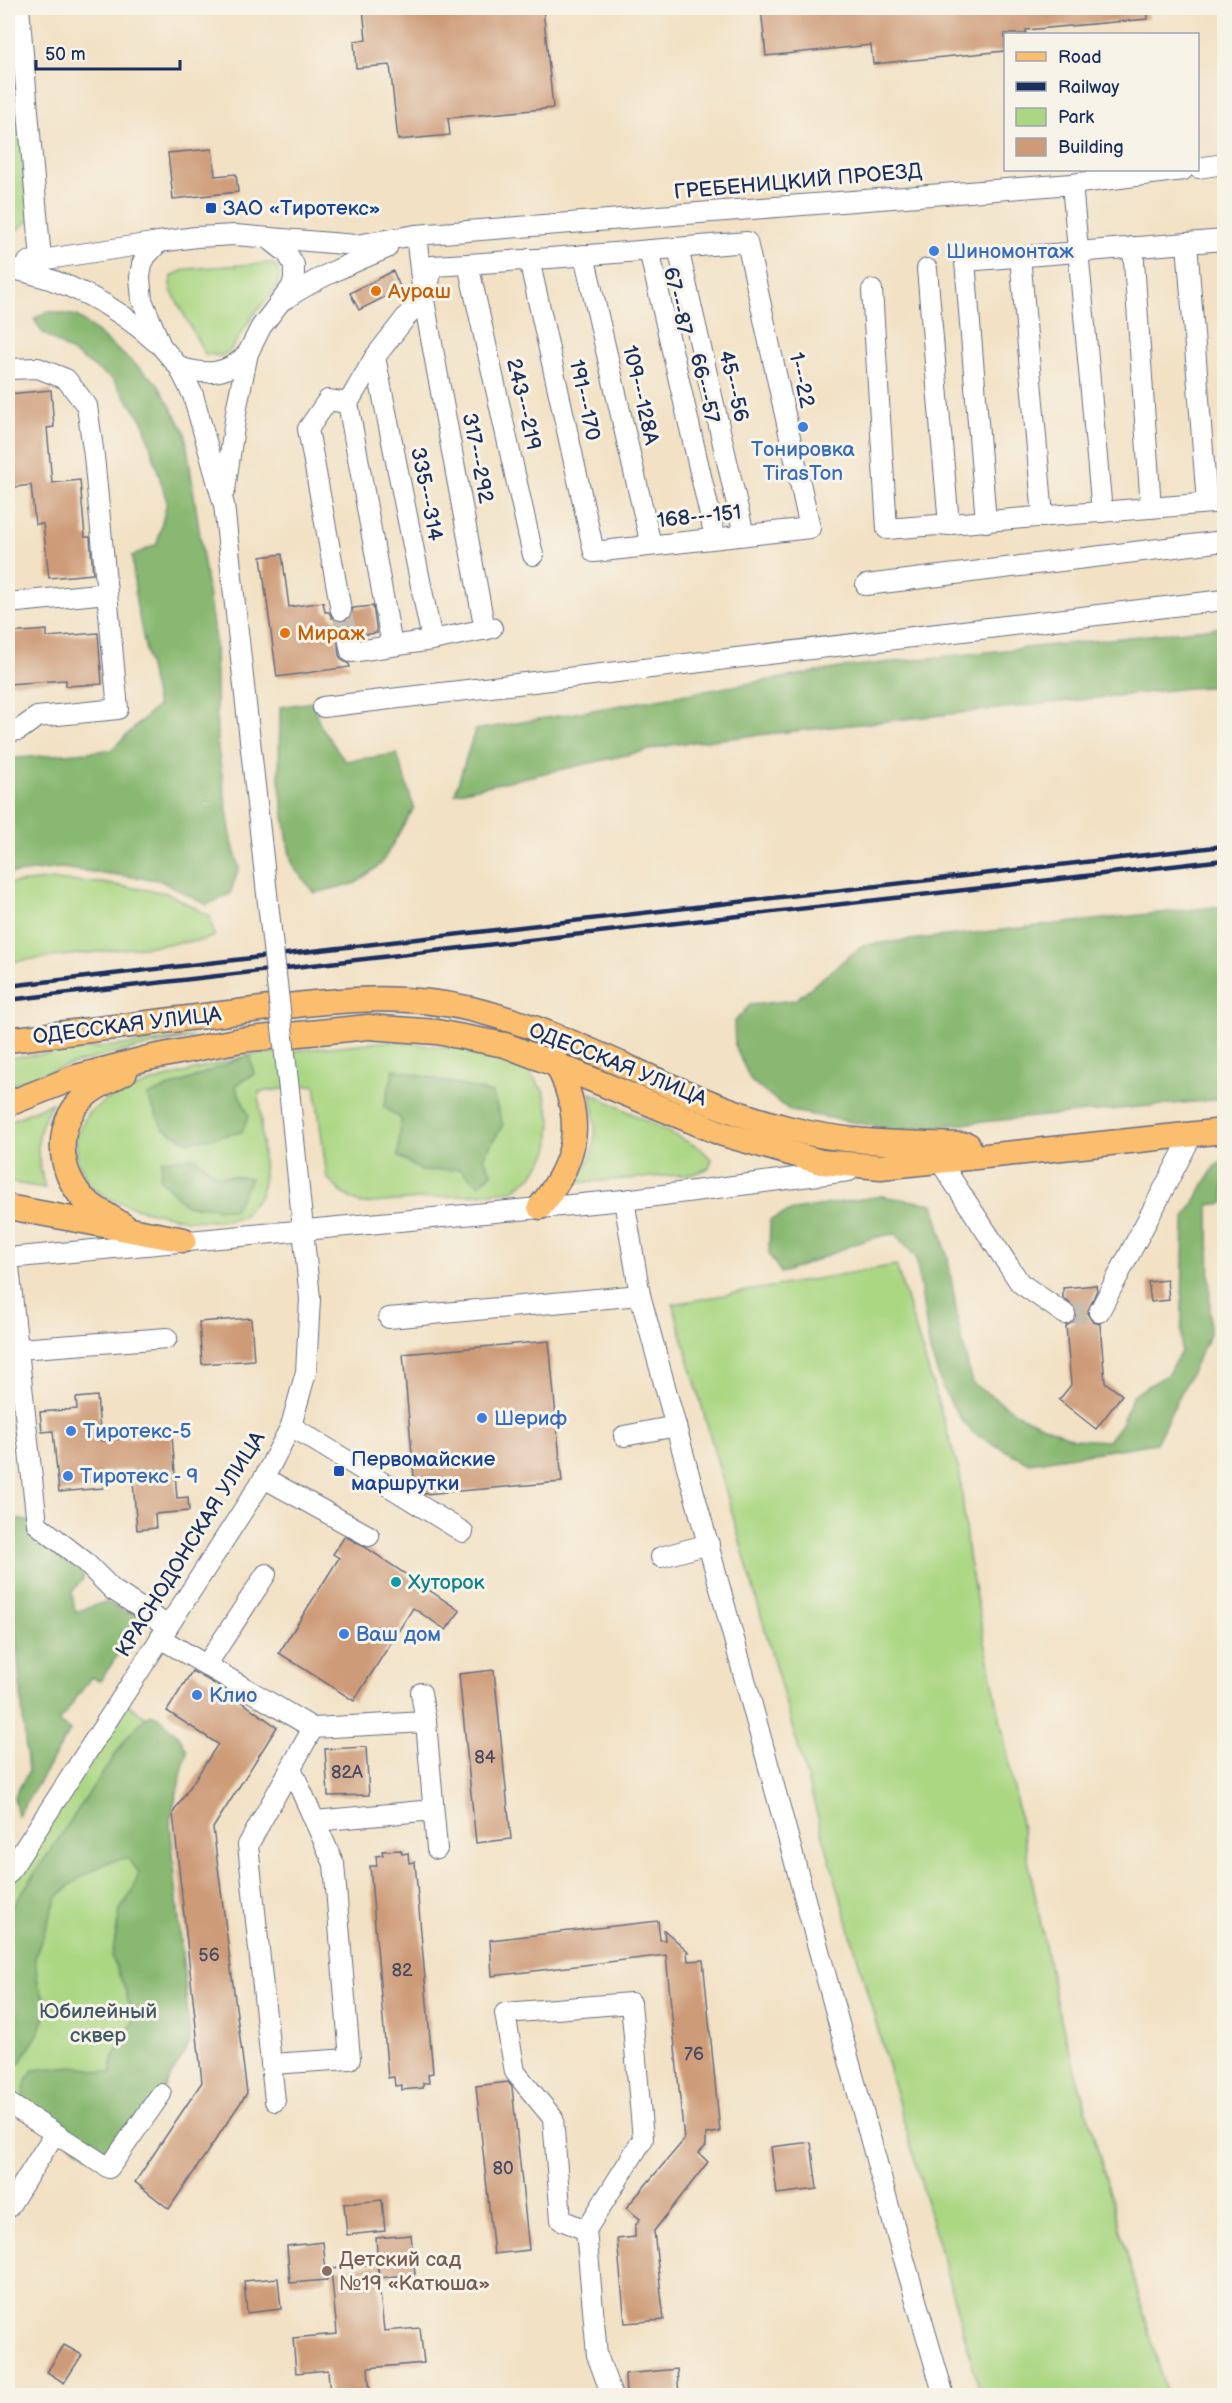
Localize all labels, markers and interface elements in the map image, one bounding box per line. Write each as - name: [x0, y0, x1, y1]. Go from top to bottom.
- scale bar: [36, 33, 180, 71]
- legend: [1004, 33, 1199, 171]
- text: 50 m: [45, 44, 86, 65]
- text: Road: [1058, 47, 1102, 68]
- text: Railway: [1058, 77, 1120, 98]
- text: Park: [1058, 107, 1094, 128]
- text: Building: [1058, 137, 1124, 158]
- street label: ГРЕБЕНИЦКИЙ ПРОЕЗД: [673, 158, 923, 205]
- place label: ЗАО «Тиротекс»: [223, 196, 380, 221]
- marker: ЗАО «Тиротекс»: [204, 201, 218, 215]
- place label: Шиномонтаж: [946, 239, 1074, 264]
- marker: Шиномонтаж: [927, 244, 941, 258]
- street label: 67---87: [658, 265, 698, 338]
- place label: Аураш: [387, 279, 451, 304]
- marker: Аураш: [369, 284, 383, 298]
- street label: 109---128А: [617, 343, 664, 447]
- street label: 45---56: [713, 348, 754, 425]
- street label: 1---22: [783, 350, 820, 411]
- street label: 66---57: [684, 351, 725, 426]
- street label: 243---219: [501, 356, 546, 452]
- street label: 191---170: [564, 357, 605, 443]
- street label: 317---292: [457, 411, 499, 506]
- marker: Тонировка TirasTon: [796, 420, 810, 434]
- place label: Тонировка TirasTon: [751, 437, 855, 486]
- street label: 335---314: [405, 445, 448, 543]
- street label: 168---151: [656, 500, 742, 533]
- place label: Мираж: [297, 621, 366, 646]
- marker: Мираж: [278, 626, 292, 640]
- street label: ОДЕССКАЯ УЛИЦА: [31, 1002, 223, 1049]
- street label: ОДЕССКАЯ УЛИЦА: [525, 1017, 711, 1112]
- place label: Шериф: [494, 1406, 568, 1431]
- marker: Шериф: [475, 1411, 489, 1425]
- place label: Тиротекс-5: [83, 1419, 192, 1444]
- marker: Тиротекс-5: [64, 1424, 78, 1438]
- street label: КРАСНОДОНСКАЯ УЛИЦА: [111, 1427, 270, 1662]
- place label: Первомайские маршрутки: [351, 1447, 496, 1496]
- place label: Тиротекс - 9: [80, 1464, 198, 1489]
- marker: Первомайские маршрутки: [332, 1464, 346, 1478]
- marker: Тиротекс - 9: [61, 1469, 75, 1483]
- place label: Хуторок: [408, 1570, 485, 1595]
- marker: Хуторок: [389, 1575, 403, 1589]
- place label: Ваш дом: [356, 1622, 441, 1647]
- marker: Ваш дом: [337, 1627, 351, 1641]
- place label: Клио: [209, 1683, 257, 1708]
- marker: Клио: [190, 1688, 204, 1702]
- house number: 84: [474, 1747, 496, 1768]
- house number: 82А: [331, 1762, 363, 1783]
- house number: 56: [198, 1945, 220, 1966]
- house number: 82: [391, 1960, 413, 1981]
- park label: Юбилейный сквер: [39, 1999, 157, 2048]
- house number: 76: [684, 2044, 704, 2065]
- house number: 80: [492, 2158, 514, 2179]
- place label: Детский сад №19 «Катюша»: [339, 2247, 490, 2296]
- marker: Детский сад №19 «Катюша»: [320, 2264, 334, 2278]

